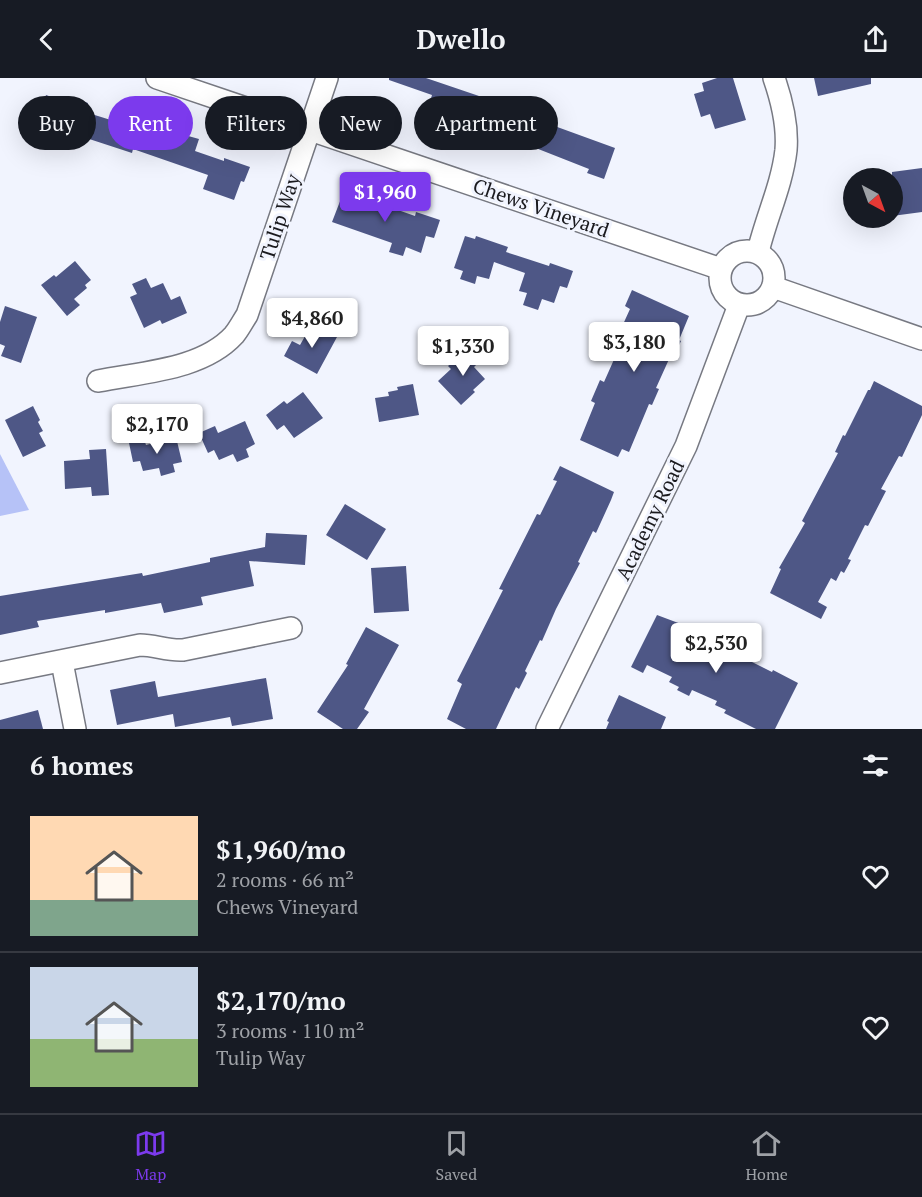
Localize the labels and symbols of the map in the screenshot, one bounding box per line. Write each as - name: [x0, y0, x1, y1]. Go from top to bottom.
- north arrow: [843, 168, 903, 228]
- street label: Tulip Way: [253, 169, 306, 263]
- pin: $1,960: [336, 172, 434, 223]
- street label: Chews Vineyard: [469, 172, 613, 243]
- pin: $4,860: [263, 298, 361, 349]
- pin: $3,180: [585, 322, 683, 373]
- pin: $1,330: [414, 326, 512, 377]
- pin: $2,170: [108, 404, 206, 455]
- street label: Academy Road: [609, 455, 690, 584]
- pin: $2,530: [667, 623, 765, 674]

